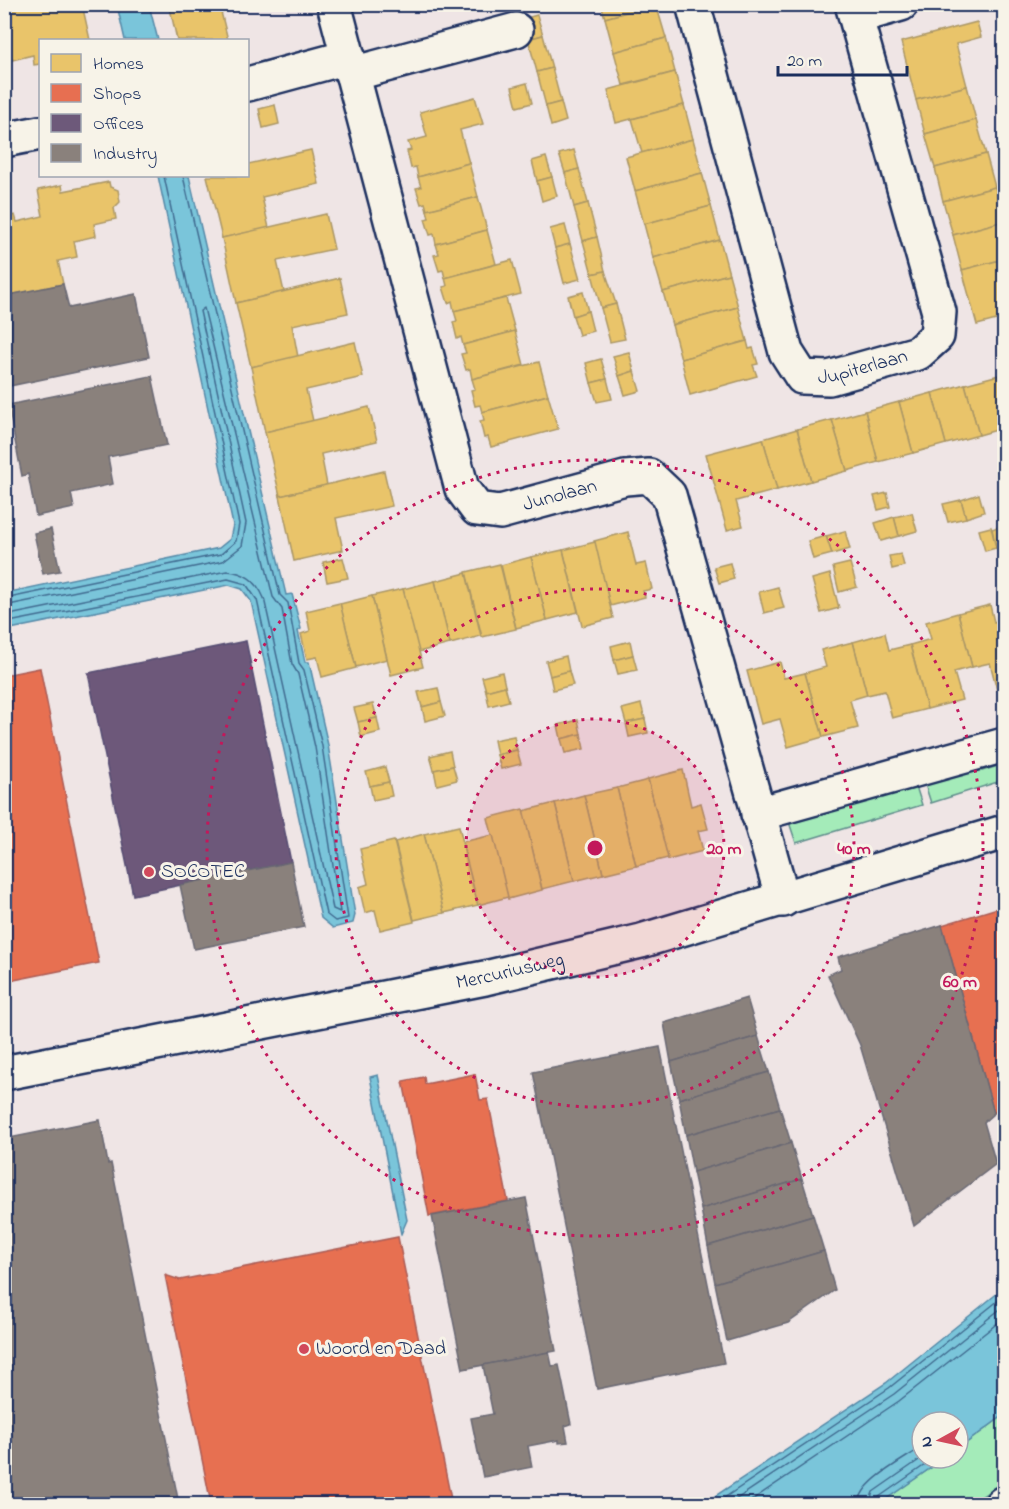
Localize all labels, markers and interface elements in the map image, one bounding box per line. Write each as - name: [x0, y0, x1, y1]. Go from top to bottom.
- legend: [39, 39, 249, 177]
- scale bar: [778, 39, 907, 77]
- text: 20 m: [787, 49, 822, 75]
- text: Homes: [93, 52, 144, 78]
- text: Shops: [93, 82, 141, 108]
- text: Offices: [93, 112, 144, 138]
- text: Industry: [93, 142, 157, 168]
- street label: Jupiterlaan: [817, 342, 911, 392]
- street label: Junolaan: [520, 472, 600, 520]
- text: 20 m: [705, 837, 742, 863]
- text: 40 m: [837, 837, 871, 863]
- centre of rings: [585, 838, 605, 858]
- place label: SOCOTEC: [161, 858, 245, 887]
- marker: SOCOTEC: [142, 865, 156, 879]
- street label: Mercuriusweg: [453, 945, 567, 998]
- text: 60 m: [943, 970, 977, 996]
- place label: Woord en Daad: [316, 1335, 446, 1364]
- marker: Woord en Daad: [297, 1342, 311, 1356]
- north arrow: [910, 1410, 970, 1470]
- text: N: [914, 1435, 940, 1449]

